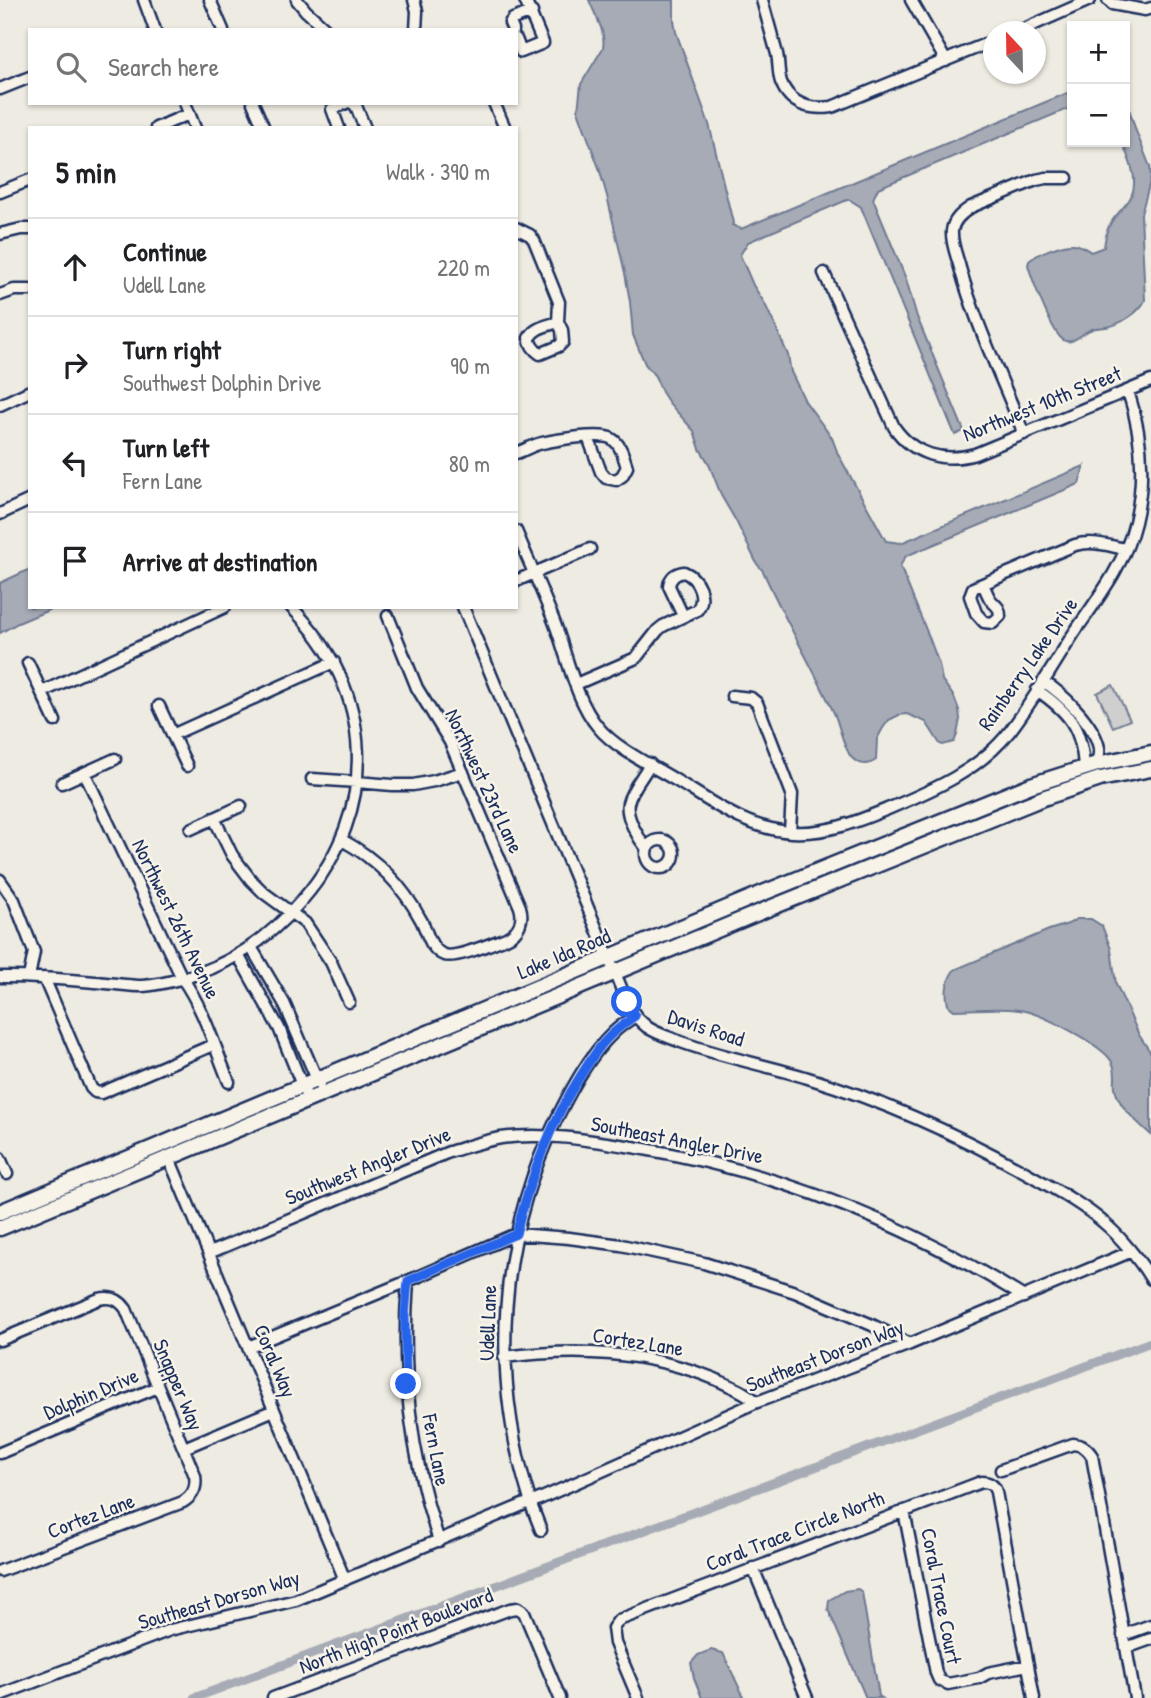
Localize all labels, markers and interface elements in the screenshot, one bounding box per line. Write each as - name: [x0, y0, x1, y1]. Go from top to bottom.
- north arrow: [983, 21, 1046, 84]
- map controls: [1067, 21, 1130, 147]
- button: +: [1067, 21, 1130, 84]
- search box: [28, 28, 518, 105]
- icon: search: [52, 48, 90, 86]
- text: Search here: [108, 49, 219, 84]
- button: −: [1067, 84, 1130, 147]
- text: 5 min: [56, 152, 116, 192]
- text: Walk · 390 m: [386, 156, 490, 187]
- text: Continue: [123, 234, 207, 269]
- icon: ahead: [56, 248, 94, 286]
- text: 220 m: [437, 252, 490, 283]
- text: Udell Lane: [123, 269, 206, 300]
- text: Turn right: [123, 332, 221, 367]
- icon: right: [56, 346, 94, 384]
- text: 90 m: [450, 350, 490, 381]
- street label: Northwest 10th Street: [958, 358, 1126, 449]
- text: Southwest Dolphin Drive: [123, 367, 321, 398]
- text: Turn left: [123, 430, 209, 465]
- icon: left: [56, 444, 94, 482]
- text: 80 m: [449, 448, 490, 479]
- text: Fern Lane: [123, 465, 202, 496]
- icon: arrive: [56, 542, 94, 580]
- text: Arrive at destination: [123, 544, 318, 579]
- street label: Rainberry Lake Drive: [971, 591, 1084, 736]
- street label: Northwest 23rd Lane: [438, 704, 531, 858]
- street label: Northwest 26th Avenue: [125, 834, 228, 1003]
- street label: Lake Ida Road: [513, 921, 615, 986]
- route start: [611, 986, 642, 1017]
- street label: Davis Road: [664, 1002, 748, 1053]
- street label: Southeast Angler Drive: [589, 1109, 766, 1170]
- street label: Southwest Angler Drive: [281, 1119, 455, 1212]
- street label: Udell Lane: [472, 1285, 503, 1361]
- street label: Southeast Dorson Way: [742, 1312, 908, 1399]
- street label: Coral Way: [247, 1320, 304, 1402]
- street label: Cortez Lane: [591, 1320, 685, 1363]
- street label: Snapper Way: [146, 1335, 211, 1435]
- street label: Dolphin Drive: [39, 1361, 143, 1426]
- route end: [390, 1368, 421, 1399]
- street label: Fern Lane: [415, 1411, 458, 1488]
- street label: Coral Trace Circle North: [701, 1483, 888, 1578]
- street label: Cortez Lane: [43, 1486, 139, 1545]
- street label: Coral Trace Court: [914, 1525, 969, 1667]
- street label: Southeast Dorson Way: [135, 1563, 303, 1636]
- street label: North High Point Boulevard: [295, 1580, 497, 1681]

